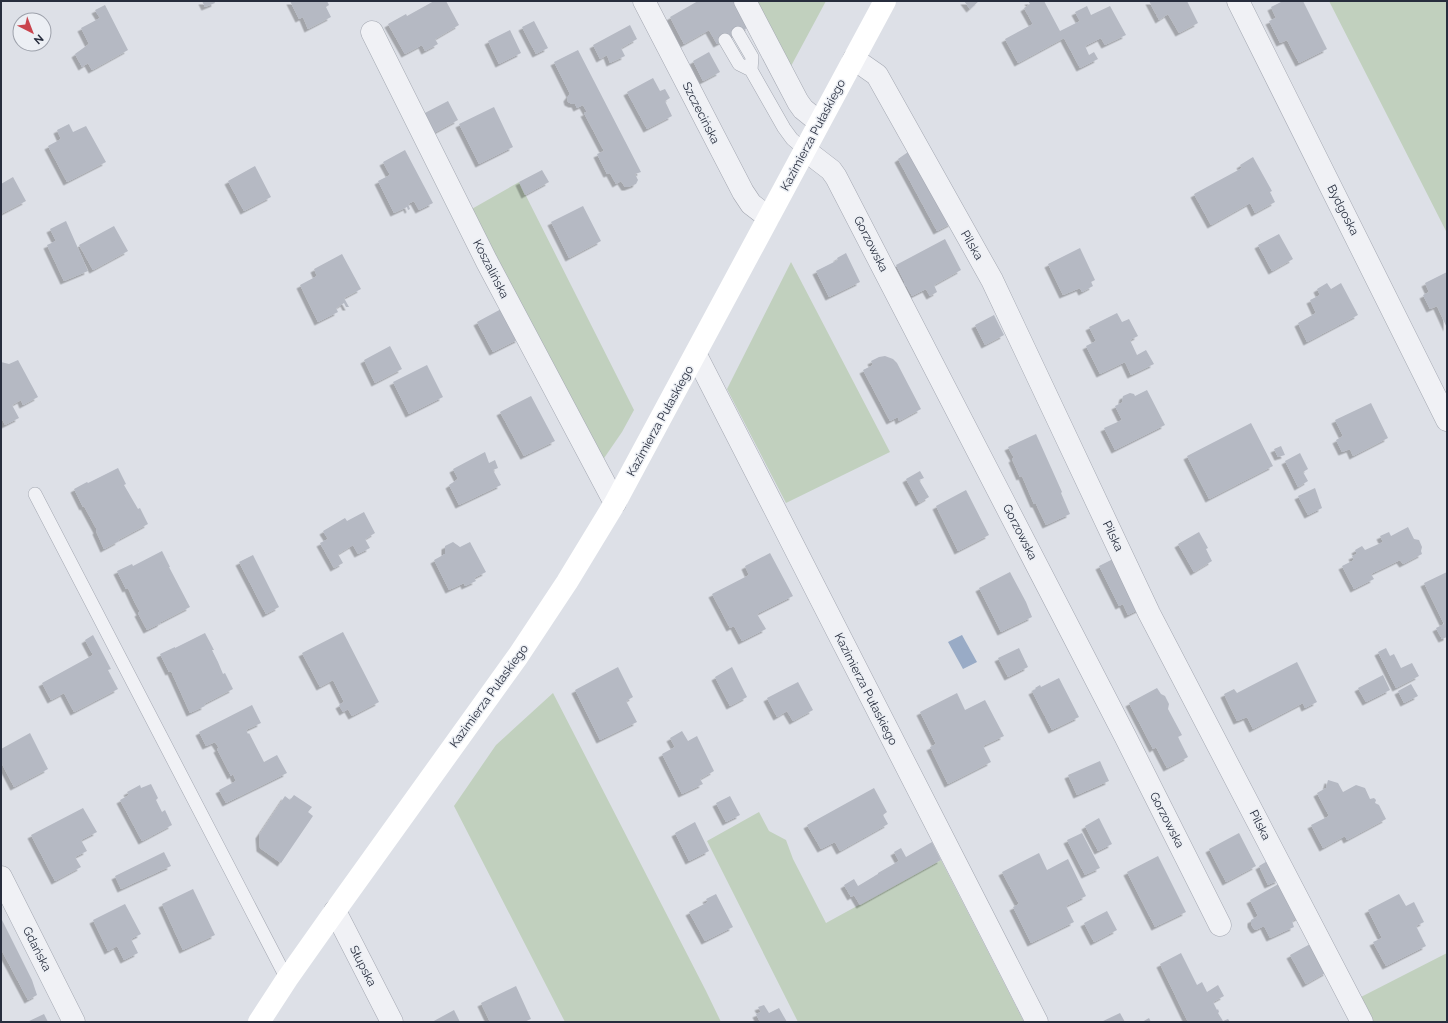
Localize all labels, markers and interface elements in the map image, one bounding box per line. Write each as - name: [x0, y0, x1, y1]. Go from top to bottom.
- north arrow: [12, 12, 52, 52]
- text: N: [31, 31, 46, 47]
- street label: Kazimierza Pułaskiego: [778, 77, 848, 193]
- street label: Szczecińska: [679, 80, 723, 146]
- street label: Bydgoska: [1324, 182, 1362, 238]
- street label: Gorzowska: [851, 214, 891, 274]
- street label: Pilska: [958, 228, 986, 262]
- street label: Koszalińska: [470, 237, 512, 301]
- street label: Kazimierza Pułaskiego: [624, 363, 696, 479]
- street label: Gorzowska: [1000, 502, 1040, 562]
- street label: Pilska: [1100, 519, 1126, 553]
- street label: Kazimierza Pułaskiego: [832, 630, 900, 748]
- street label: Kazimierza Pułaskiego: [447, 642, 531, 750]
- street label: Gorzowska: [1147, 790, 1187, 850]
- street label: Pilska: [1246, 808, 1274, 842]
- street label: Gdańska: [20, 924, 54, 974]
- street label: Słupska: [347, 943, 379, 989]

